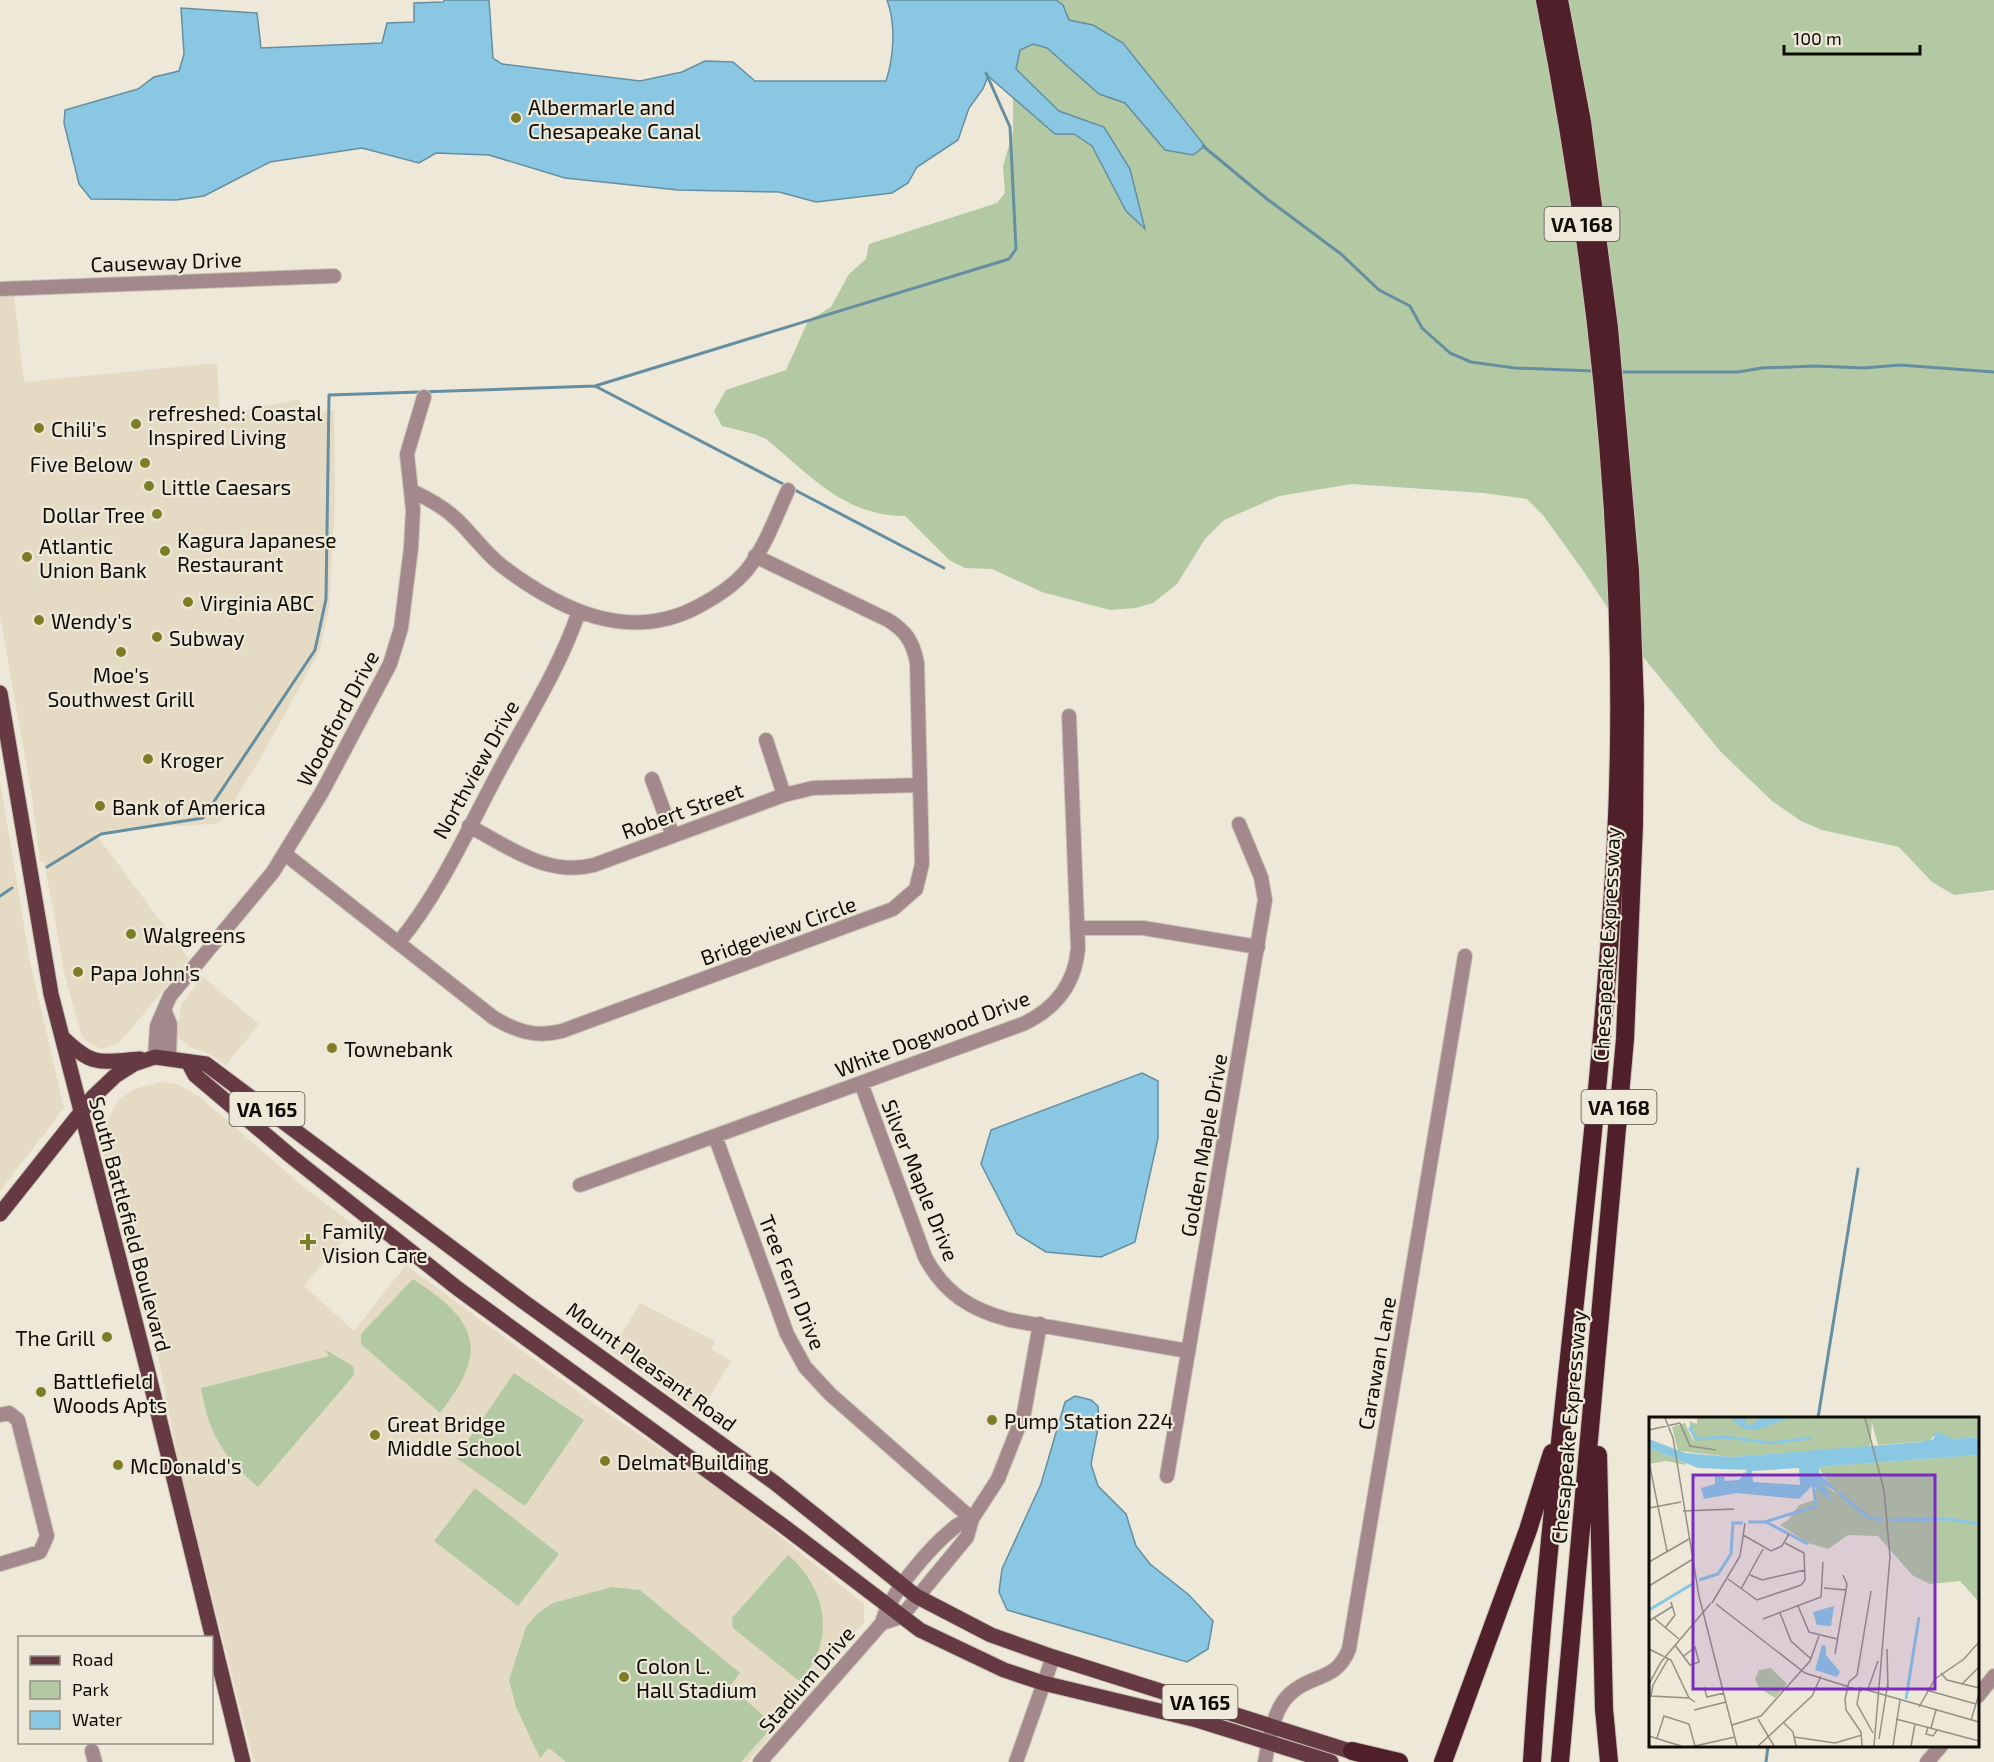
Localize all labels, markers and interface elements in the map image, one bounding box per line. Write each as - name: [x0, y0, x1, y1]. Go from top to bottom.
- scale bar: [1784, 18, 1920, 56]
- text: 100 m: [1793, 27, 1842, 49]
- place label: Albermarle and Chesapeake Canal: [528, 94, 701, 143]
- marker: Albermarle and Chesapeake Canal: [509, 111, 523, 125]
- road number: VA 168: [1544, 207, 1620, 241]
- street label: Causeway Drive: [90, 246, 242, 276]
- place label: refreshed: Coastal Inspired Living: [148, 400, 323, 449]
- place label: Chili's: [51, 416, 107, 441]
- marker: refreshed: Coastal Inspired Living: [129, 417, 143, 431]
- marker: Chili's: [32, 421, 46, 435]
- place label: Five Below: [30, 451, 133, 476]
- marker: Five Below: [138, 456, 152, 470]
- place label: Little Caesars: [161, 474, 291, 499]
- marker: Little Caesars: [142, 479, 156, 493]
- place label: Dollar Tree: [42, 502, 145, 527]
- marker: Dollar Tree: [150, 507, 164, 521]
- place label: Kagura Japanese Restaurant: [177, 527, 337, 576]
- place label: Atlantic Union Bank: [39, 533, 147, 582]
- marker: Kagura Japanese Restaurant: [158, 544, 172, 558]
- marker: Atlantic Union Bank: [20, 550, 34, 564]
- place label: Virginia ABC: [200, 590, 314, 615]
- marker: Virginia ABC: [181, 595, 195, 609]
- place label: Wendy's: [51, 608, 132, 633]
- marker: Wendy's: [32, 613, 46, 627]
- place label: Subway: [169, 625, 245, 650]
- marker: Subway: [150, 630, 164, 644]
- marker: Moe's Southwest Grill: [114, 645, 128, 659]
- street label: Woodford Drive: [291, 646, 383, 790]
- place label: Moe's Southwest Grill: [47, 662, 195, 711]
- street label: Northview Drive: [427, 695, 523, 843]
- place label: Kroger: [160, 747, 224, 772]
- marker: Kroger: [141, 752, 155, 766]
- street label: Robert Street: [618, 776, 746, 844]
- place label: Bank of America: [112, 794, 266, 819]
- marker: Bank of America: [93, 799, 107, 813]
- street label: Chesapeake Expressway: [1587, 826, 1625, 1062]
- street label: Bridgeview Circle: [697, 890, 859, 970]
- place label: Walgreens: [143, 922, 246, 947]
- marker: Walgreens: [124, 927, 138, 941]
- place label: Papa John's: [90, 960, 200, 985]
- marker: Papa John's: [71, 965, 85, 979]
- street label: White Dogwood Drive: [831, 984, 1033, 1082]
- place label: Townebank: [344, 1036, 453, 1061]
- marker: Townebank: [325, 1041, 339, 1055]
- street label: Golden Maple Drive: [1175, 1051, 1231, 1239]
- road number: VA 168: [1582, 1090, 1656, 1124]
- road number: VA 165: [230, 1092, 304, 1126]
- street label: South Battlefield Boulevard: [85, 1094, 177, 1354]
- street label: Silver Maple Drive: [877, 1096, 965, 1264]
- street label: Tree Fern Drive: [755, 1211, 831, 1353]
- place label: Family Vision Care: [322, 1218, 428, 1267]
- marker: Family Vision Care: [299, 1233, 317, 1251]
- street label: Carawan Lane: [1352, 1294, 1400, 1432]
- street label: Mount Pleasant Road: [562, 1296, 742, 1436]
- street label: Chesapeake Expressway: [1545, 1309, 1591, 1545]
- place label: The Grill: [15, 1325, 96, 1350]
- marker: The Grill: [100, 1330, 114, 1344]
- place label: Battlefield Woods Apts: [53, 1368, 167, 1417]
- marker: Battlefield Woods Apts: [34, 1385, 48, 1399]
- place label: Pump Station 224: [1004, 1408, 1173, 1433]
- place label: Great Bridge Middle School: [387, 1411, 522, 1460]
- marker: Pump Station 224: [985, 1413, 999, 1427]
- inset map: [1649, 1417, 1979, 1747]
- marker: Great Bridge Middle School: [368, 1428, 382, 1442]
- place label: Delmat Building: [617, 1449, 769, 1474]
- place label: McDonald's: [130, 1453, 242, 1478]
- marker: Delmat Building: [598, 1454, 612, 1468]
- marker: McDonald's: [111, 1458, 125, 1472]
- street label: Stadium Drive: [753, 1620, 859, 1738]
- legend: [18, 1636, 213, 1744]
- text: Road: [72, 1648, 113, 1670]
- place label: Colon L. Hall Stadium: [636, 1653, 757, 1702]
- marker: Colon L. Hall Stadium: [617, 1670, 631, 1684]
- text: Park: [72, 1678, 109, 1700]
- road number: VA 165: [1162, 1685, 1238, 1719]
- text: Water: [72, 1708, 122, 1730]

